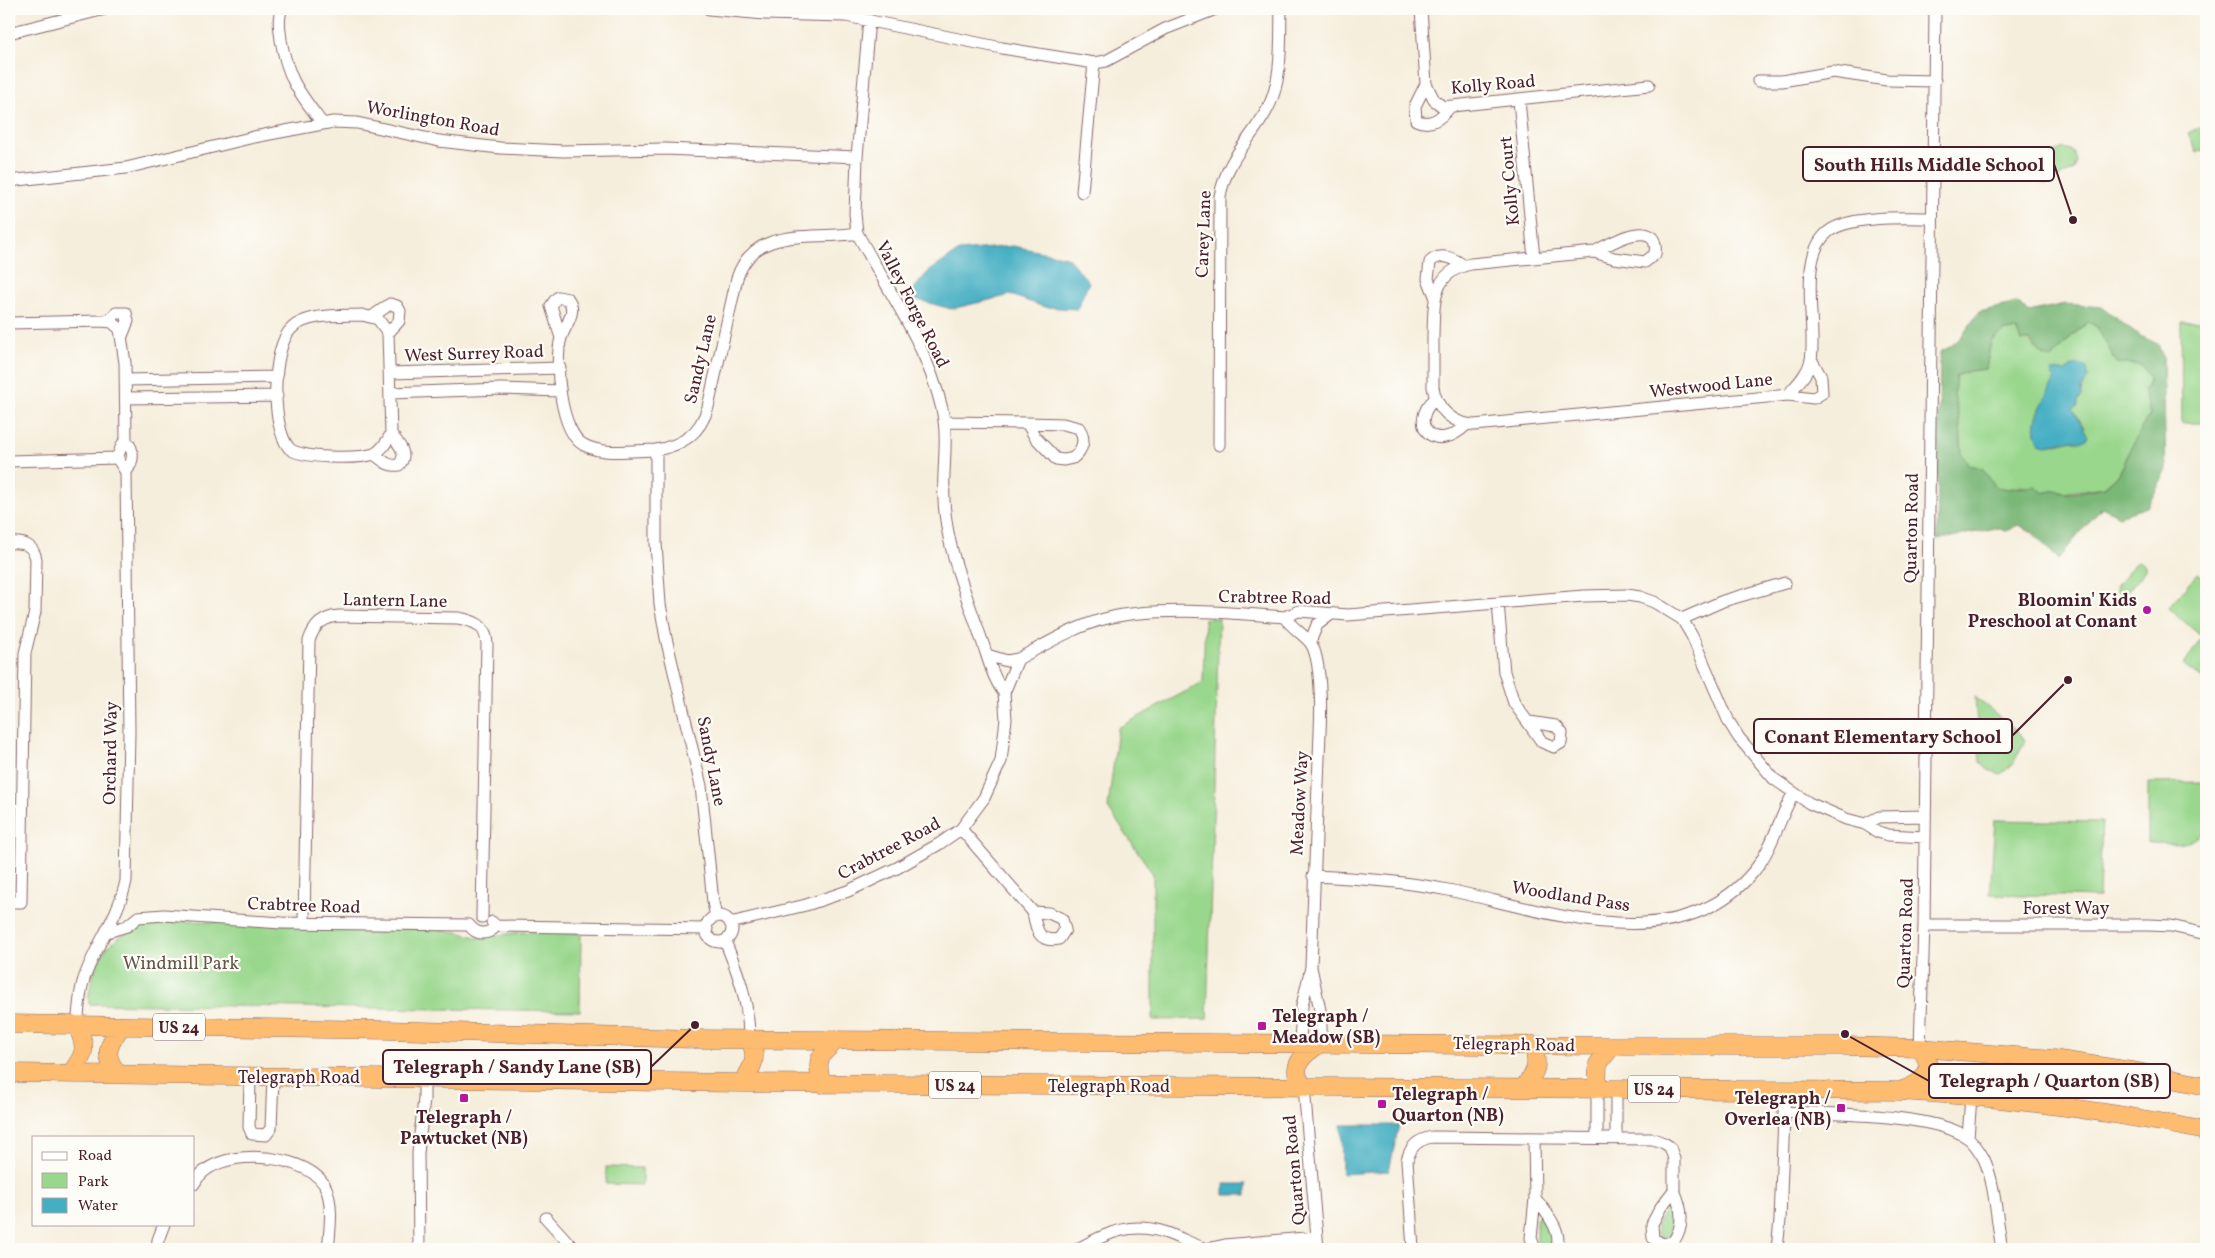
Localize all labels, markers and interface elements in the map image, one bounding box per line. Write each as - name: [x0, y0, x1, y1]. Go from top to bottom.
- street label: Kolly Road: [1450, 69, 1537, 102]
- street label: Worlington Road: [364, 95, 501, 144]
- street label: Kolly Court: [1494, 135, 1527, 227]
- callout: South Hills Middle School: [1803, 147, 2054, 181]
- text: South Hills Middle School: [1814, 153, 2044, 179]
- street label: Carey Lane: [1190, 190, 1219, 278]
- street label: Valley Forge Road: [869, 237, 955, 373]
- street label: Sandy Lane: [679, 312, 724, 406]
- street label: West Surrey Road: [404, 340, 544, 369]
- street label: Westwood Lane: [1648, 368, 1774, 405]
- street label: Quarton Road: [1899, 473, 1926, 584]
- street label: Crabtree Road: [1218, 585, 1332, 612]
- street label: Lantern Lane: [342, 588, 448, 615]
- place label: Bloomin' Kids Preschool at Conant: [1968, 589, 2137, 635]
- marker: Bloomin' Kids Preschool at Conant: [2141, 604, 2153, 616]
- street label: Orchard Way: [98, 701, 125, 805]
- street label: Sandy Lane: [690, 714, 731, 808]
- callout: Conant Elementary School: [1754, 719, 2012, 753]
- text: Conant Elementary School: [1764, 725, 2002, 751]
- street label: Meadow Way: [1285, 750, 1316, 856]
- street label: Crabtree Road: [834, 812, 946, 887]
- street label: Woodland Pass: [1510, 876, 1632, 919]
- street label: Quarton Road: [1892, 877, 1921, 989]
- street label: Crabtree Road: [247, 892, 361, 921]
- street label: Forest Way: [2023, 897, 2110, 922]
- park label: Windmill Park: [123, 952, 239, 977]
- place label: Telegraph / Meadow (SB): [1272, 1005, 1380, 1051]
- road number: US 24: [153, 1014, 205, 1040]
- marker: Telegraph / Meadow (SB): [1256, 1020, 1268, 1032]
- street label: Telegraph Road: [1452, 1032, 1575, 1059]
- callout: Telegraph / Sandy Lane (SB): [383, 1050, 651, 1084]
- text: Telegraph / Sandy Lane (SB): [393, 1055, 641, 1081]
- callout: Telegraph / Quarton (SB): [1929, 1064, 2170, 1098]
- street label: Telegraph Road: [238, 1066, 360, 1091]
- text: Telegraph / Quarton (SB): [1939, 1069, 2159, 1095]
- road number: US 24: [929, 1072, 981, 1098]
- street label: Telegraph Road: [1048, 1075, 1170, 1100]
- road number: US 24: [1628, 1076, 1680, 1102]
- place label: Telegraph / Quarton (NB): [1392, 1083, 1504, 1129]
- place label: Telegraph / Overlea (NB): [1725, 1087, 1831, 1133]
- marker: Telegraph / Pawtucket (NB): [458, 1092, 470, 1104]
- marker: Telegraph / Quarton (NB): [1376, 1098, 1388, 1110]
- marker: Telegraph / Overlea (NB): [1835, 1102, 1847, 1114]
- place label: Telegraph / Pawtucket (NB): [400, 1106, 528, 1152]
- street label: Quarton Road: [1278, 1114, 1313, 1226]
- legend: [32, 1136, 195, 1226]
- text: Road: [78, 1146, 112, 1167]
- text: Park: [78, 1172, 109, 1193]
- text: Water: [78, 1196, 118, 1217]

